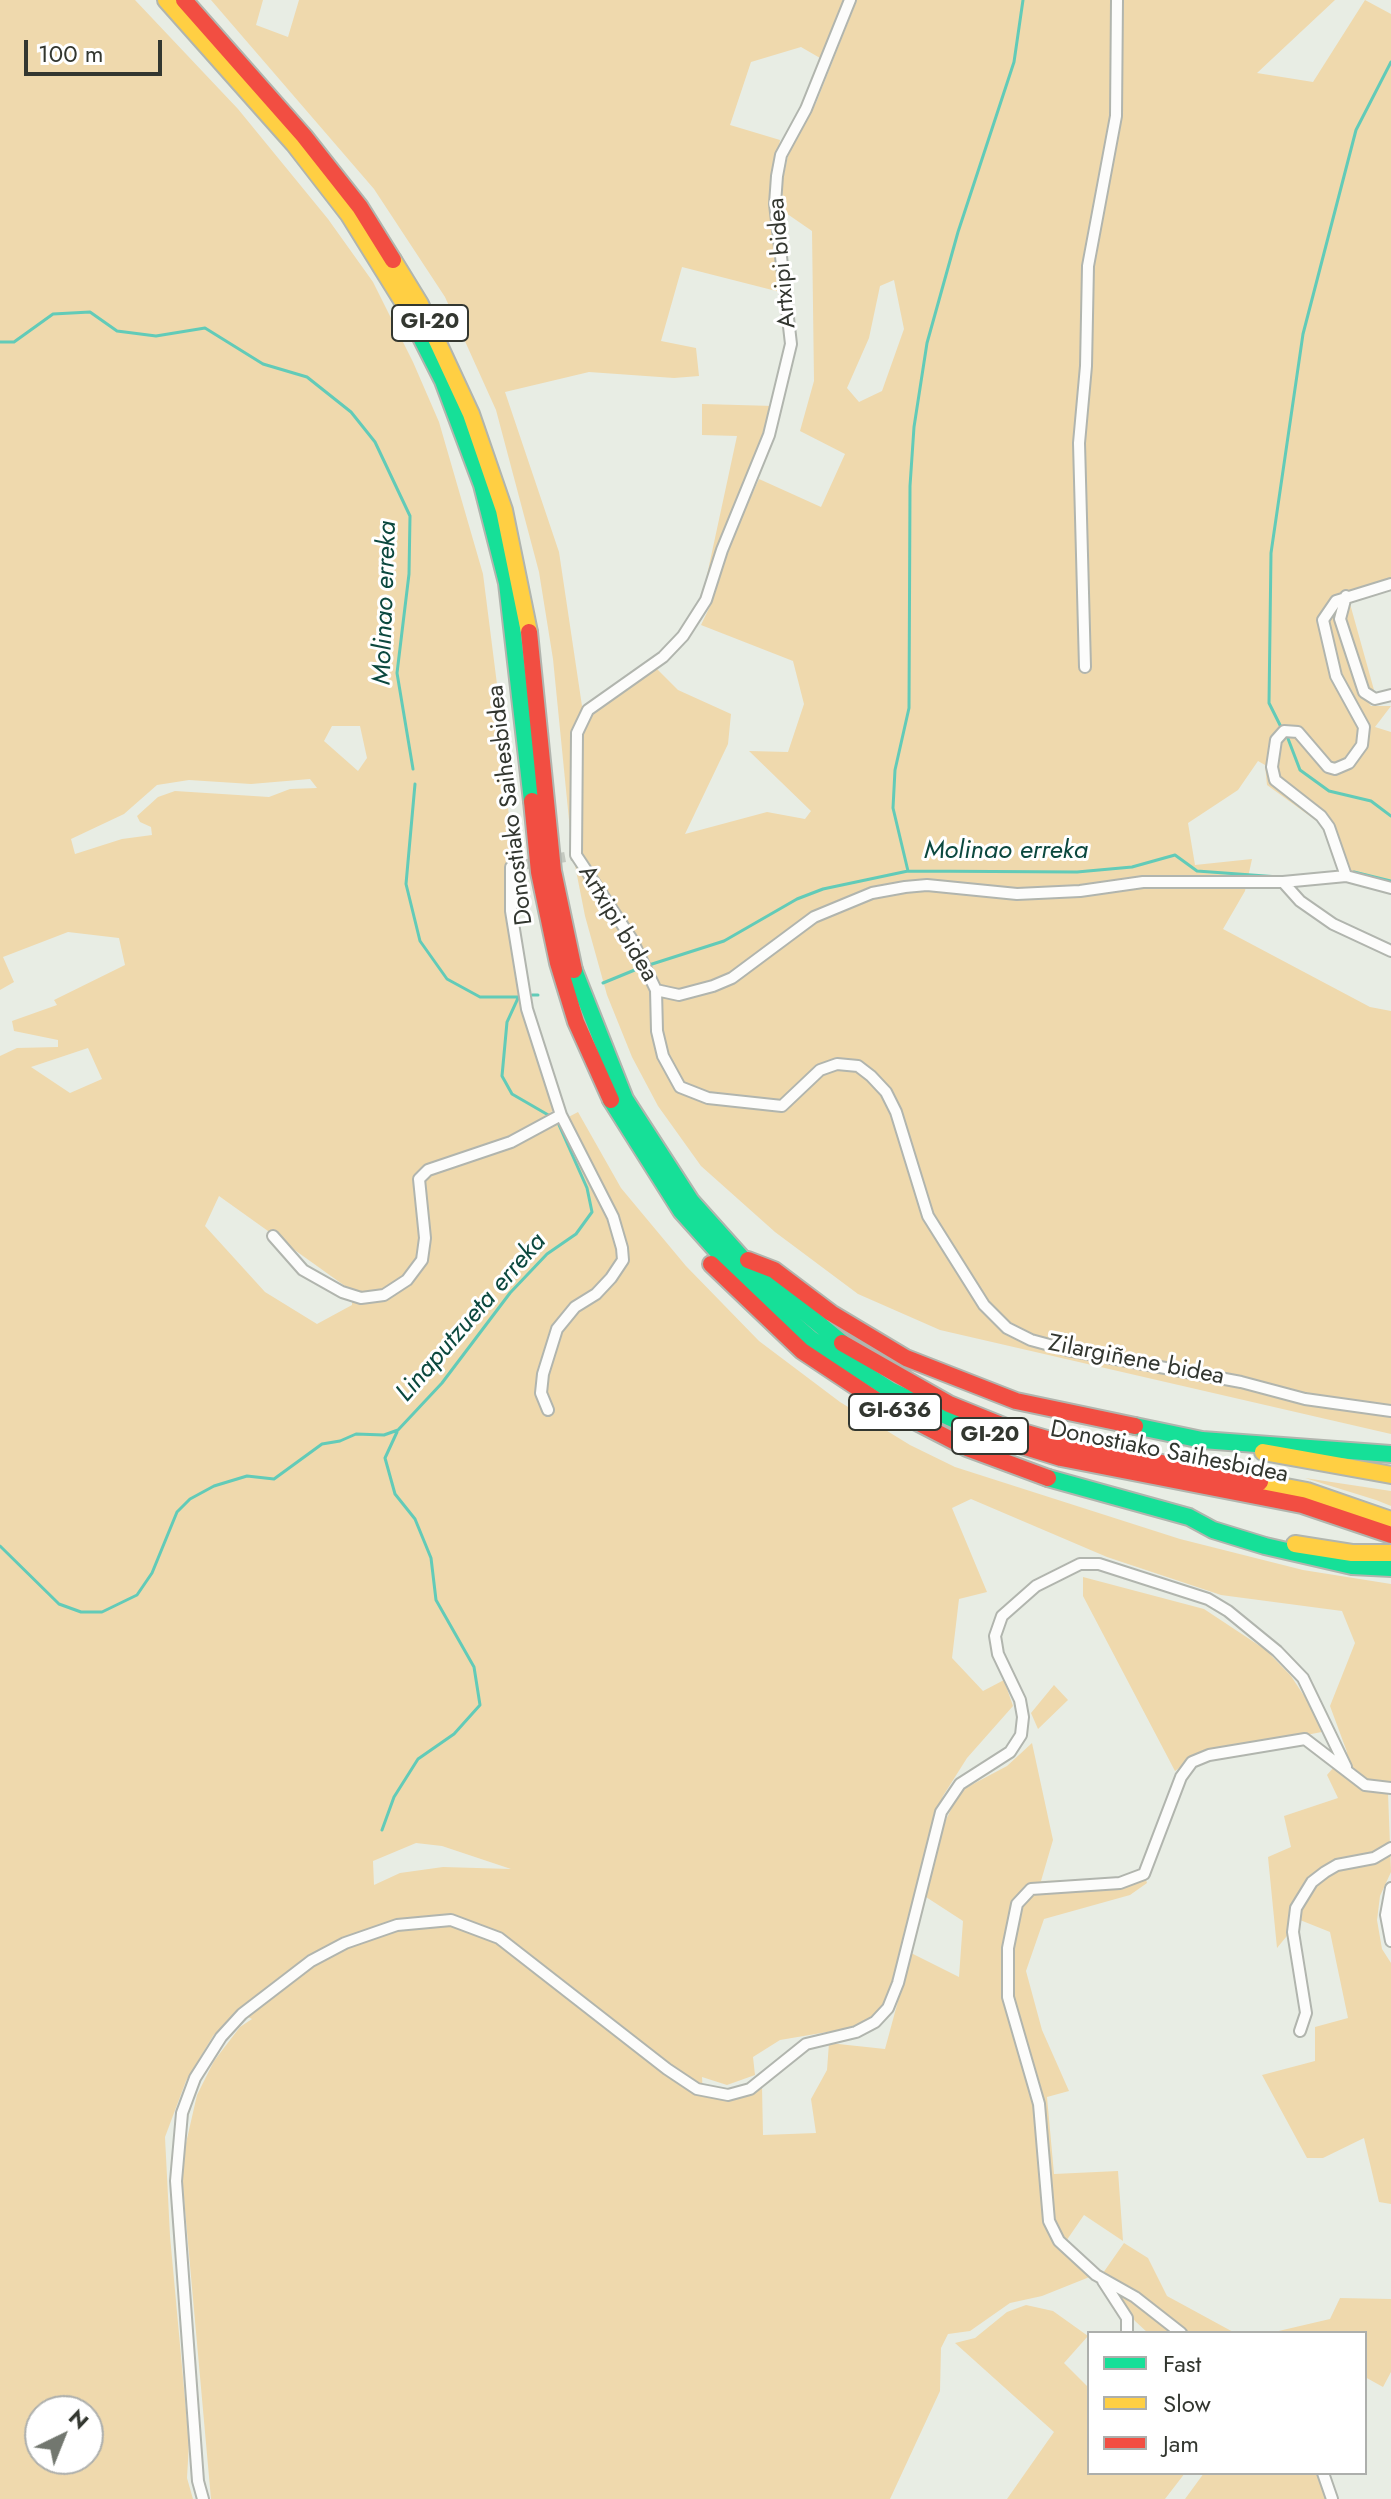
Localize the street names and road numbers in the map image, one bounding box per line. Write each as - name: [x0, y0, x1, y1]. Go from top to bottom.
- street label: Artxipi bidea: [763, 197, 803, 329]
- road number: GI-20: [392, 305, 468, 341]
- street label: Donostiako Saihesbidea: [482, 683, 540, 927]
- street label: Artxipi bidea: [571, 861, 663, 987]
- street label: Zilargiñene bidea: [1045, 1330, 1227, 1392]
- road number: GI-636: [849, 1394, 941, 1430]
- street label: Donostiako Saihesbidea: [1048, 1416, 1290, 1490]
- road number: GI-20: [952, 1418, 1028, 1454]

